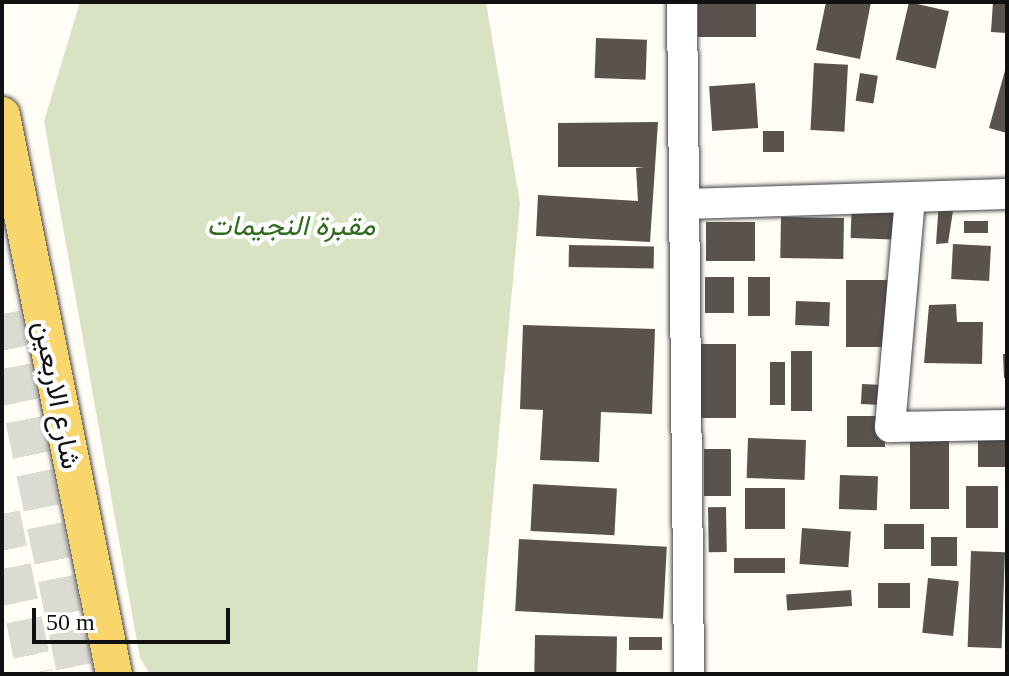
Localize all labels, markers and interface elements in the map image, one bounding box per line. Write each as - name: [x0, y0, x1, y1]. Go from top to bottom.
- park label: مقبرة النجيمات: [207, 209, 375, 243]
- street label: شارع الاربعين: [26, 318, 88, 472]
- scale bar: [36, 592, 234, 642]
- text: 50 m: [46, 609, 95, 635]

